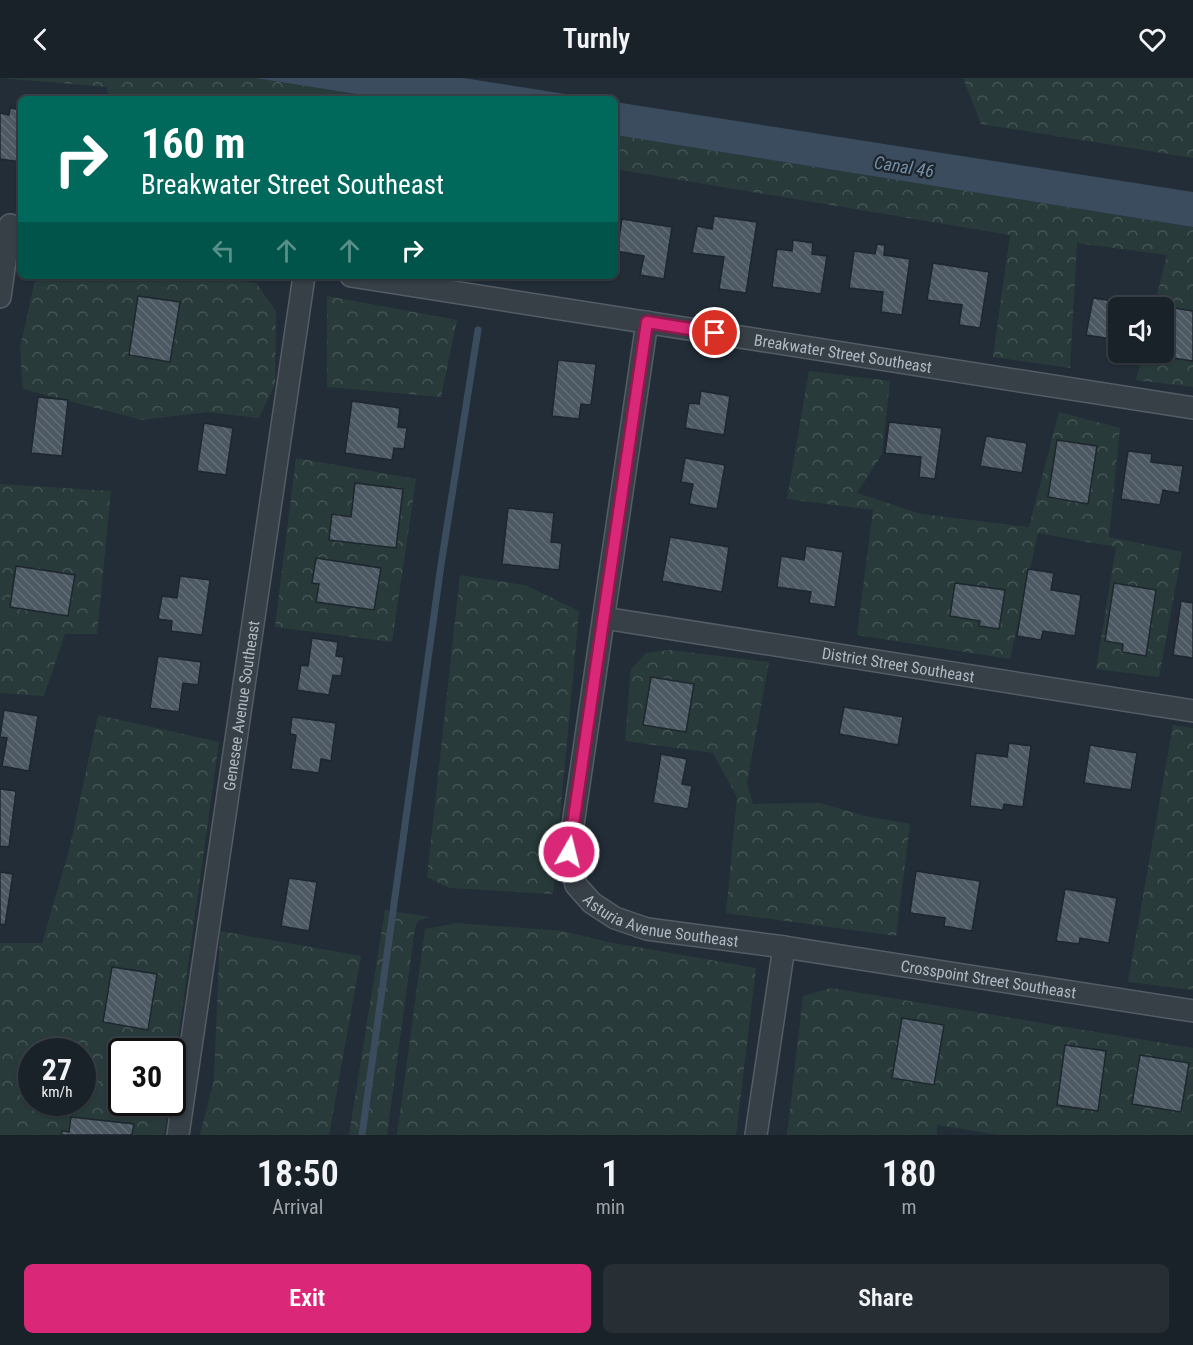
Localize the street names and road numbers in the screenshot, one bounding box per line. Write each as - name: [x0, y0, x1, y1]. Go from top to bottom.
- street label: Breakwater Street Southeast: [753, 330, 933, 377]
- street label: Genesee Avenue Southeast: [220, 619, 263, 792]
- street label: District Street Southeast: [821, 644, 976, 686]
- street label: Asturia Avenue Southeast: [579, 891, 740, 951]
- street label: Crosspoint Street Southeast: [899, 956, 1078, 1003]

